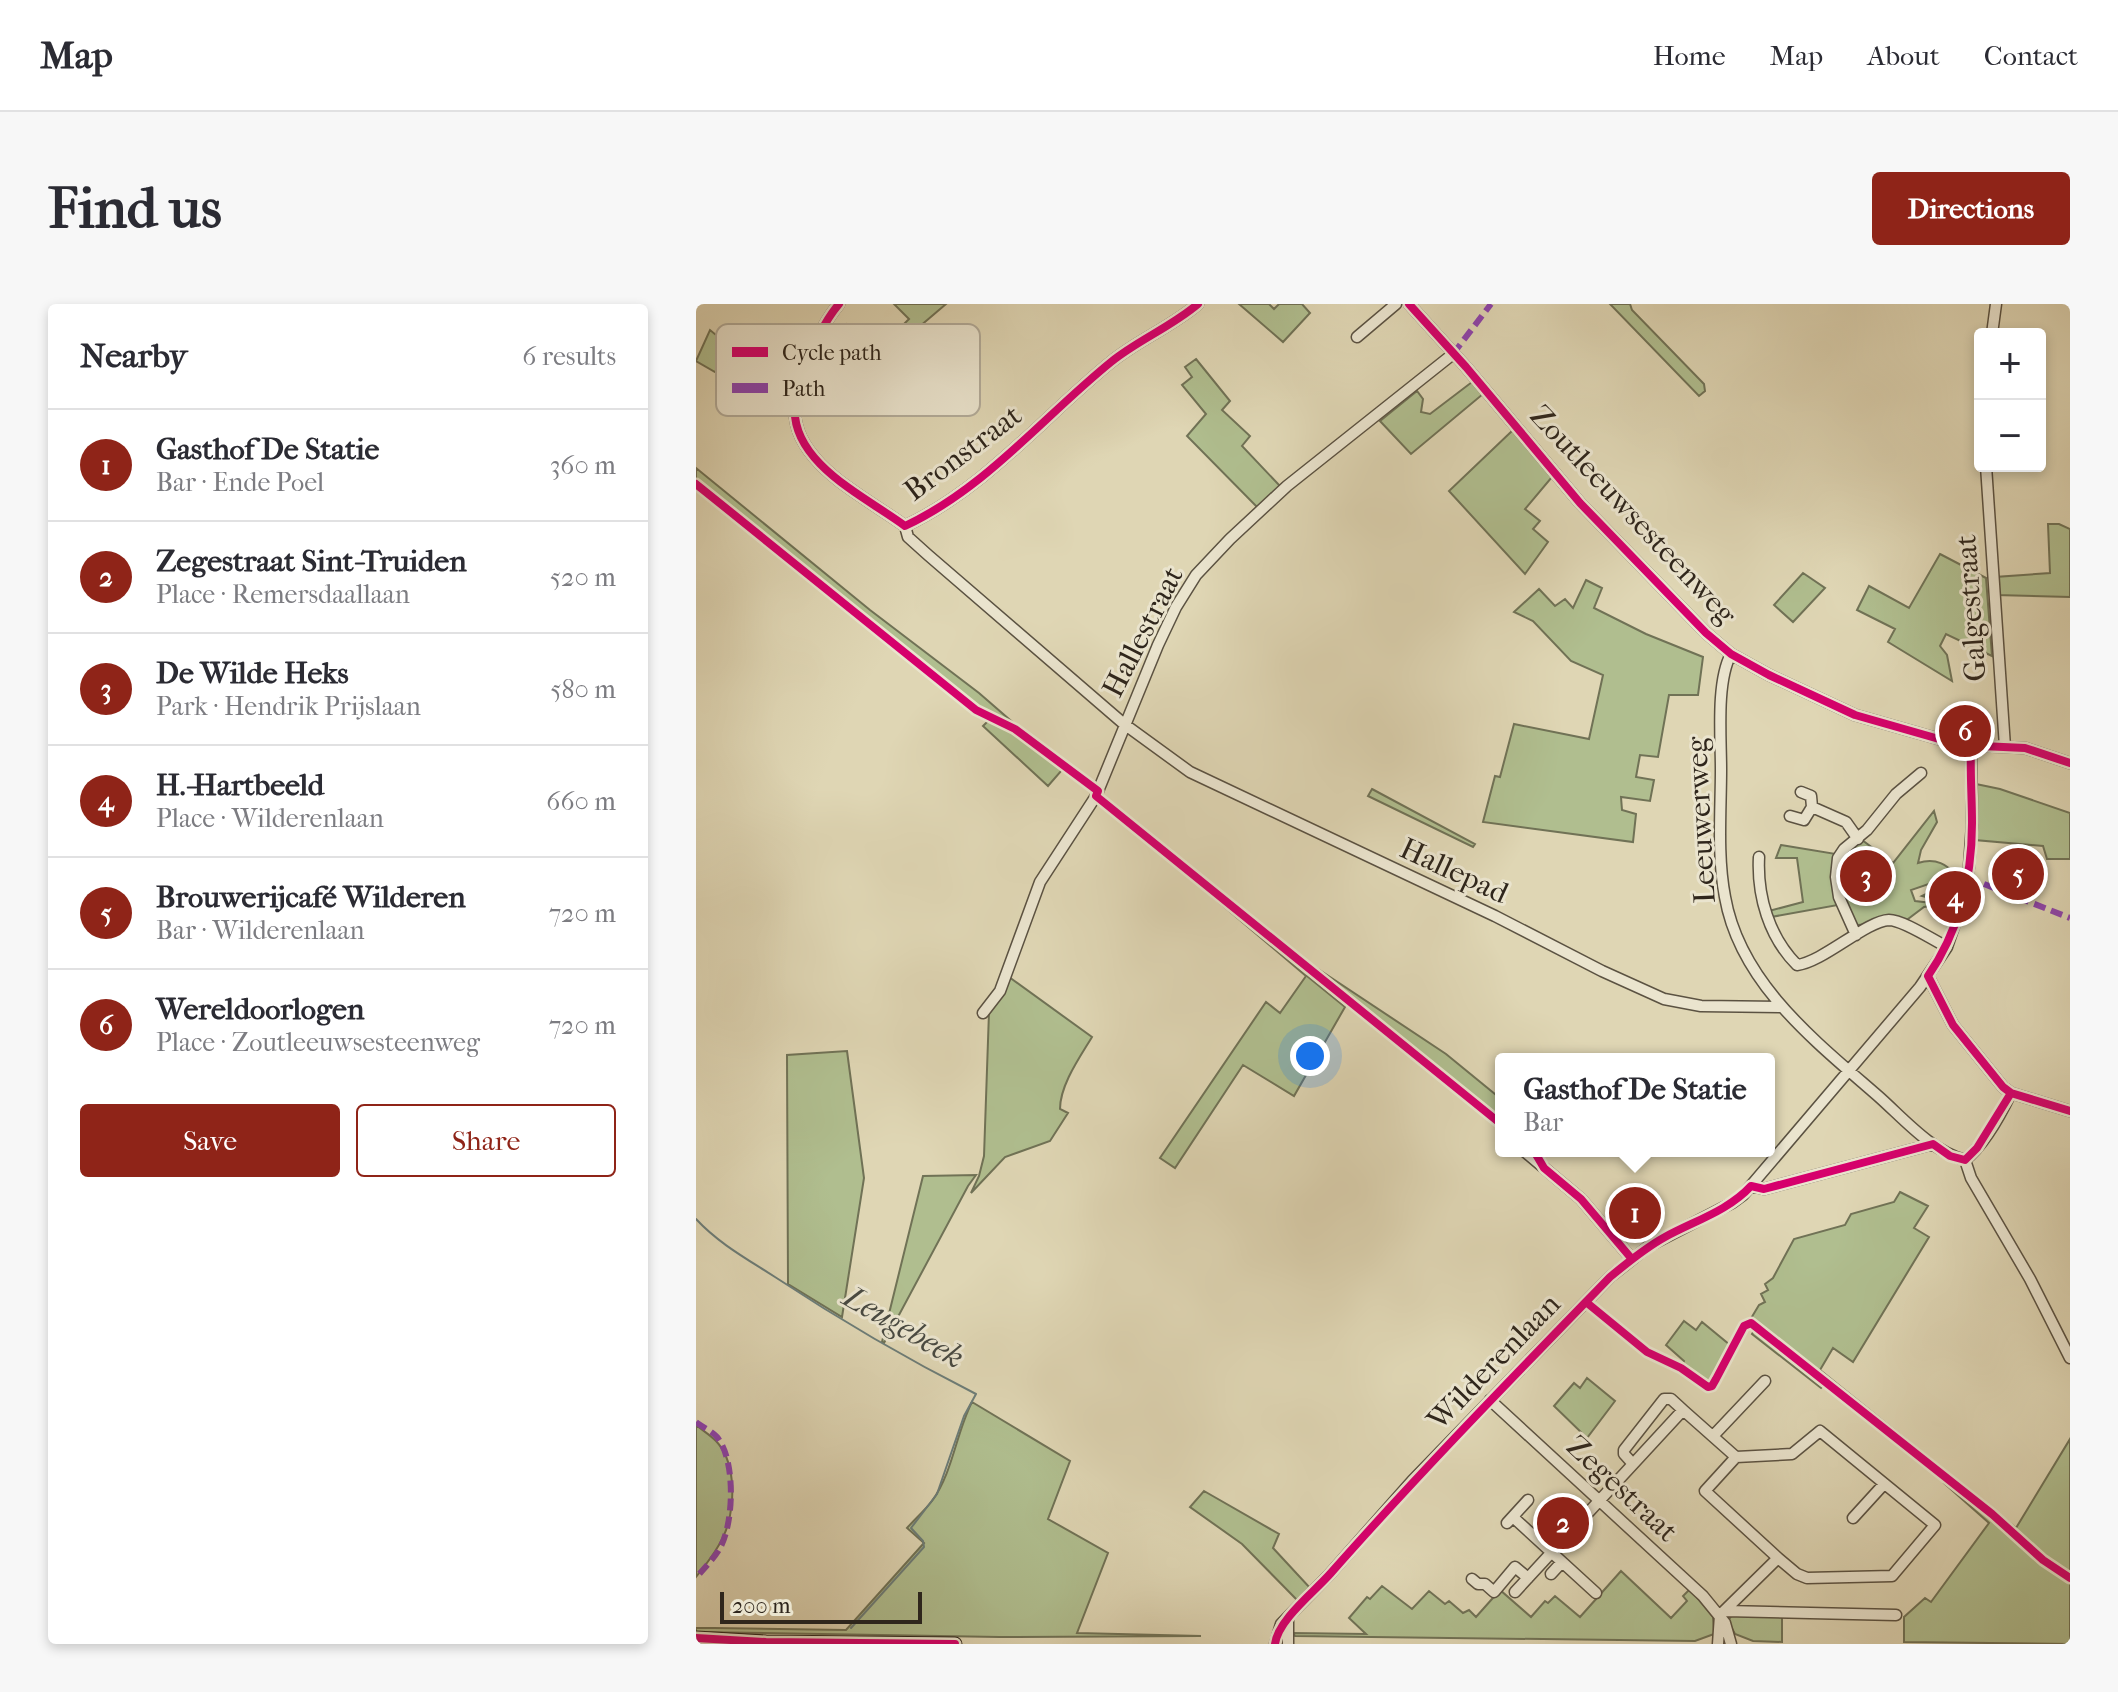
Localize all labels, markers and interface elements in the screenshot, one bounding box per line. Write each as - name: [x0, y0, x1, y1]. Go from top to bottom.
- text: Map: [40, 33, 113, 78]
- text: Home: [1653, 39, 1726, 72]
- text: Map: [1770, 39, 1823, 72]
- text: About: [1867, 39, 1940, 72]
- text: Contact: [1984, 39, 2078, 72]
- button: Directions: [1872, 172, 2070, 245]
- text: Find us: [48, 176, 222, 241]
- legend: [716, 324, 980, 416]
- map controls: [1974, 328, 2046, 472]
- button: +: [1974, 328, 2046, 400]
- text: Nearby: [80, 336, 187, 376]
- text: Cycle path: [782, 340, 882, 366]
- text: 6 results: [522, 341, 616, 372]
- text: Path: [782, 376, 826, 402]
- street label: Bronstraat: [898, 397, 1029, 508]
- street label: Zoutleeuwsesteenweg: [1523, 398, 1744, 632]
- button: −: [1974, 400, 2046, 472]
- text: Gasthof De Statie: [156, 432, 379, 467]
- text: 1: [101, 450, 111, 481]
- text: 360 m: [550, 450, 616, 481]
- text: Bar · Ende Poel: [156, 467, 324, 498]
- street label: Galgestraat: [1948, 533, 1994, 683]
- text: Zegestraat Sint-Truiden: [156, 544, 467, 579]
- street label: Hallestraat: [1095, 561, 1191, 703]
- text: 2: [99, 562, 113, 593]
- text: 520 m: [550, 562, 616, 593]
- text: Place · Remersdaallaan: [156, 579, 410, 610]
- text: De Wilde Heks: [156, 656, 349, 691]
- text: 3: [101, 674, 111, 705]
- text: 580 m: [550, 674, 616, 705]
- text: Park · Hendrik Prijslaan: [156, 691, 421, 722]
- pin: 6: [1939, 701, 1991, 761]
- street label: Leeuwerweg: [1679, 735, 1723, 904]
- text: H.-Hartbeeld: [156, 768, 324, 803]
- text: 4: [98, 786, 114, 817]
- text: 660 m: [546, 786, 616, 817]
- text: Place · Wilderenlaan: [156, 803, 384, 834]
- street label: Hallepad: [1394, 831, 1514, 912]
- pin: 5: [1992, 844, 2044, 904]
- pin: 3: [1840, 846, 1892, 906]
- pin: 4: [1929, 867, 1981, 927]
- text: Brouwerijcafé Wilderen: [156, 880, 466, 915]
- text: 5: [100, 898, 112, 929]
- text: 720 m: [549, 898, 616, 929]
- text: Bar · Wilderenlaan: [156, 915, 365, 946]
- text: Wereldoorlogen: [156, 992, 364, 1027]
- text: 6: [99, 1010, 113, 1041]
- text: 720 m: [549, 1010, 616, 1041]
- text: Place · Zoutleeuwsesteenweg: [156, 1027, 480, 1058]
- your location: [1290, 1036, 1330, 1076]
- popup: [1495, 1053, 1775, 1157]
- text: Gasthof De Statie: [1523, 1072, 1747, 1107]
- button: Save: [80, 1104, 340, 1177]
- button: Share: [356, 1104, 616, 1177]
- text: Bar: [1523, 1107, 1563, 1138]
- pin: 1: [1609, 1183, 1661, 1243]
- water label: Leugebeek: [836, 1277, 971, 1376]
- street label: Wilderenlaan: [1420, 1286, 1568, 1438]
- street label: Zegestraat: [1559, 1429, 1685, 1549]
- pin: 2: [1537, 1493, 1589, 1553]
- scale bar: [720, 1588, 922, 1624]
- text: 200 m: [732, 1593, 791, 1619]

